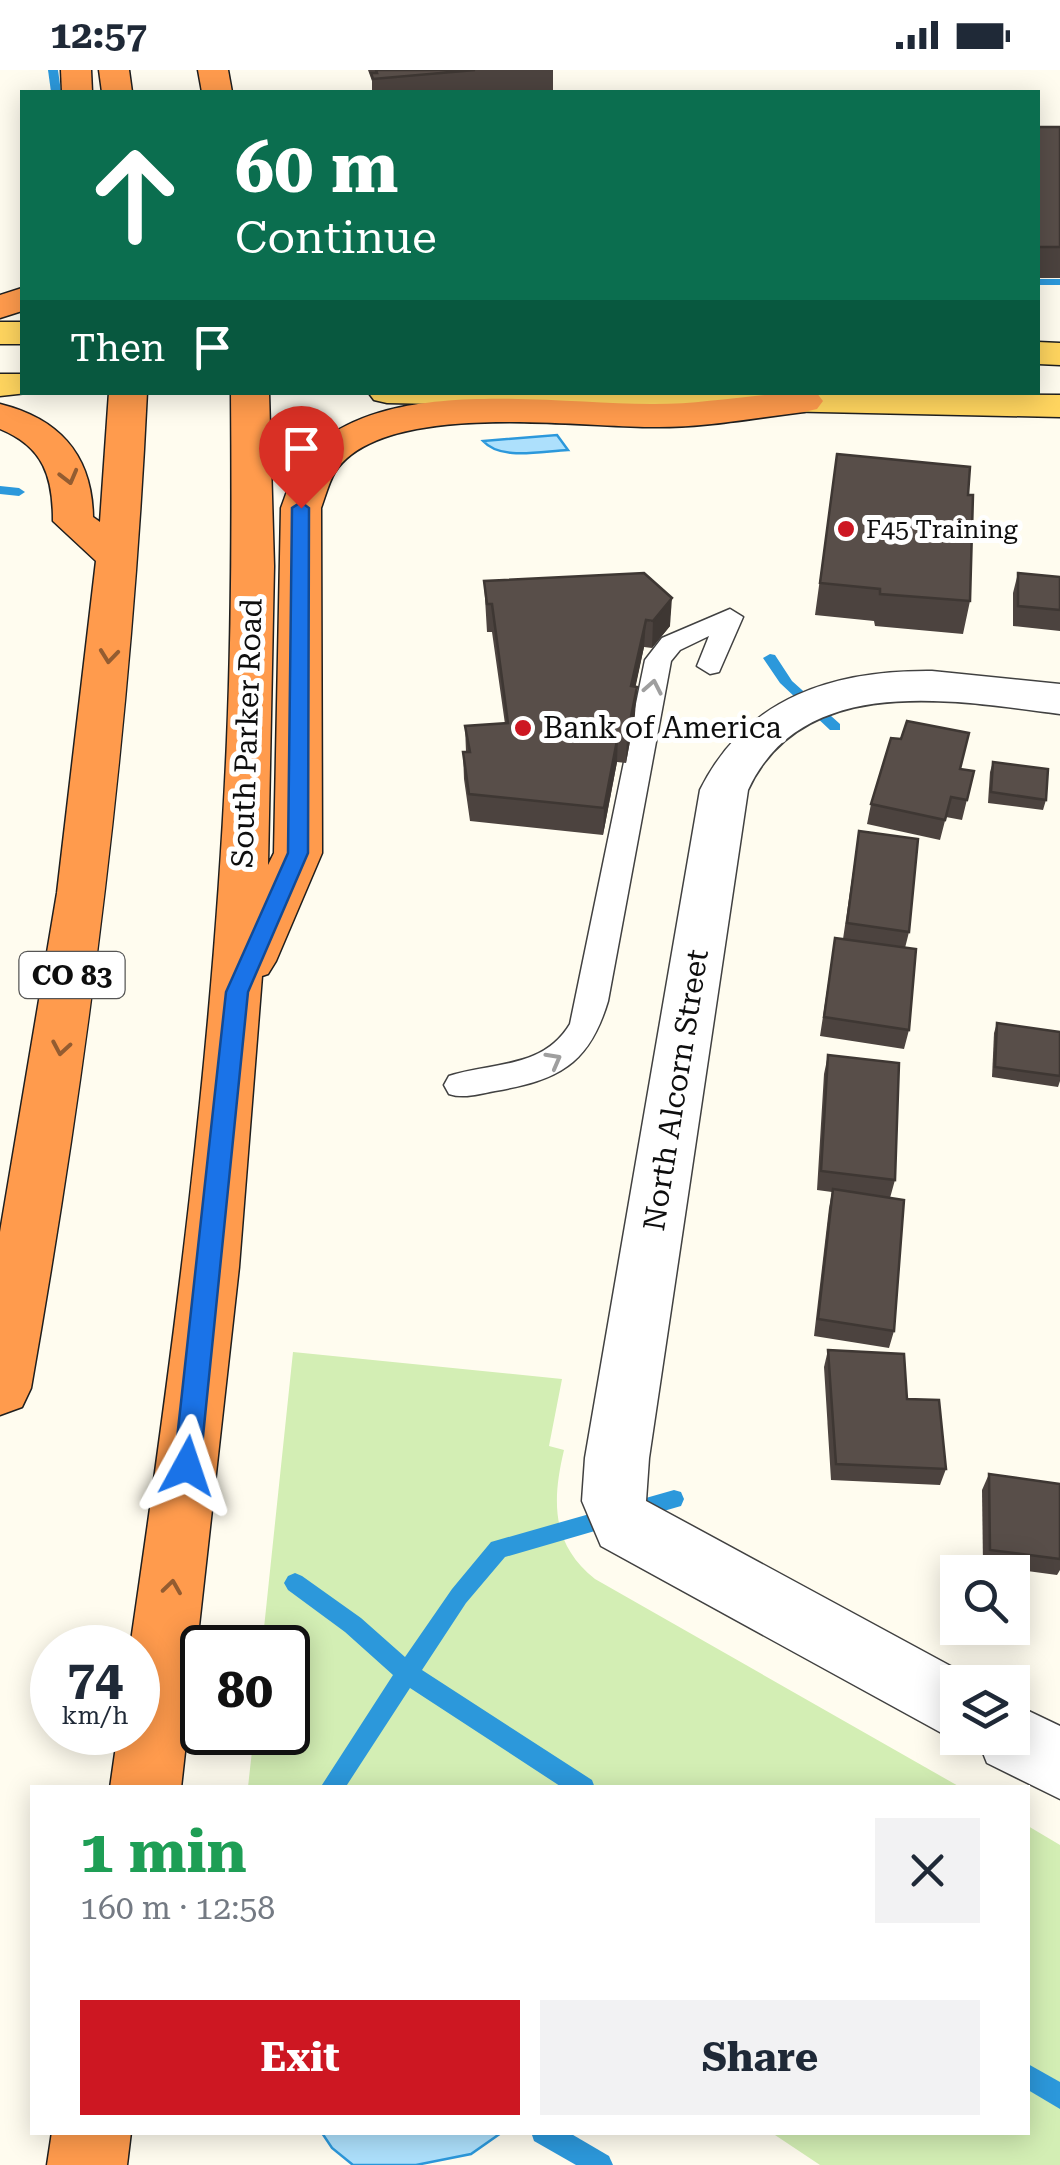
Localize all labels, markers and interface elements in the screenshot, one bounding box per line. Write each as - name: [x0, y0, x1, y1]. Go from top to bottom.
- text: 12:57: [50, 13, 147, 57]
- text: 60 m: [235, 127, 399, 209]
- icon: ahead: [70, 130, 200, 260]
- text: Continue: [235, 211, 437, 264]
- icon: arrive: [185, 320, 240, 375]
- text: Then: [70, 326, 165, 370]
- pin: [259, 406, 344, 509]
- icon: arrive: [274, 421, 329, 476]
- one-way arrow: [57, 468, 78, 485]
- place label: F45 Training: [866, 515, 1019, 544]
- marker: F45 Training: [835, 518, 857, 540]
- street label: South Parker Road: [224, 598, 269, 868]
- one-way arrow: [99, 648, 120, 664]
- one-way arrow: [641, 679, 662, 696]
- place label: Bank of America: [543, 710, 782, 745]
- marker: Bank of America: [512, 717, 534, 739]
- street label: North Alcorn Street: [636, 947, 715, 1233]
- road number: CO 83: [20, 952, 124, 998]
- one-way arrow: [51, 1040, 72, 1056]
- one-way arrow: [543, 1053, 561, 1073]
- position arrow: [135, 1414, 239, 1518]
- map controls: [940, 1555, 1030, 1755]
- button: search: [940, 1555, 1030, 1645]
- one-way arrow: [161, 1579, 182, 1595]
- speed limit sign: 80: [180, 1625, 310, 1755]
- text: 74: [67, 1649, 123, 1707]
- button: layers: [940, 1665, 1030, 1755]
- text: km/h: [62, 1701, 128, 1730]
- text: 1 min: [80, 1816, 247, 1887]
- button: close: [875, 1818, 980, 1923]
- text: 160 m · 12:58: [80, 1889, 275, 1927]
- button: Exit: [80, 2000, 520, 2115]
- button: Share: [540, 2000, 980, 2115]

